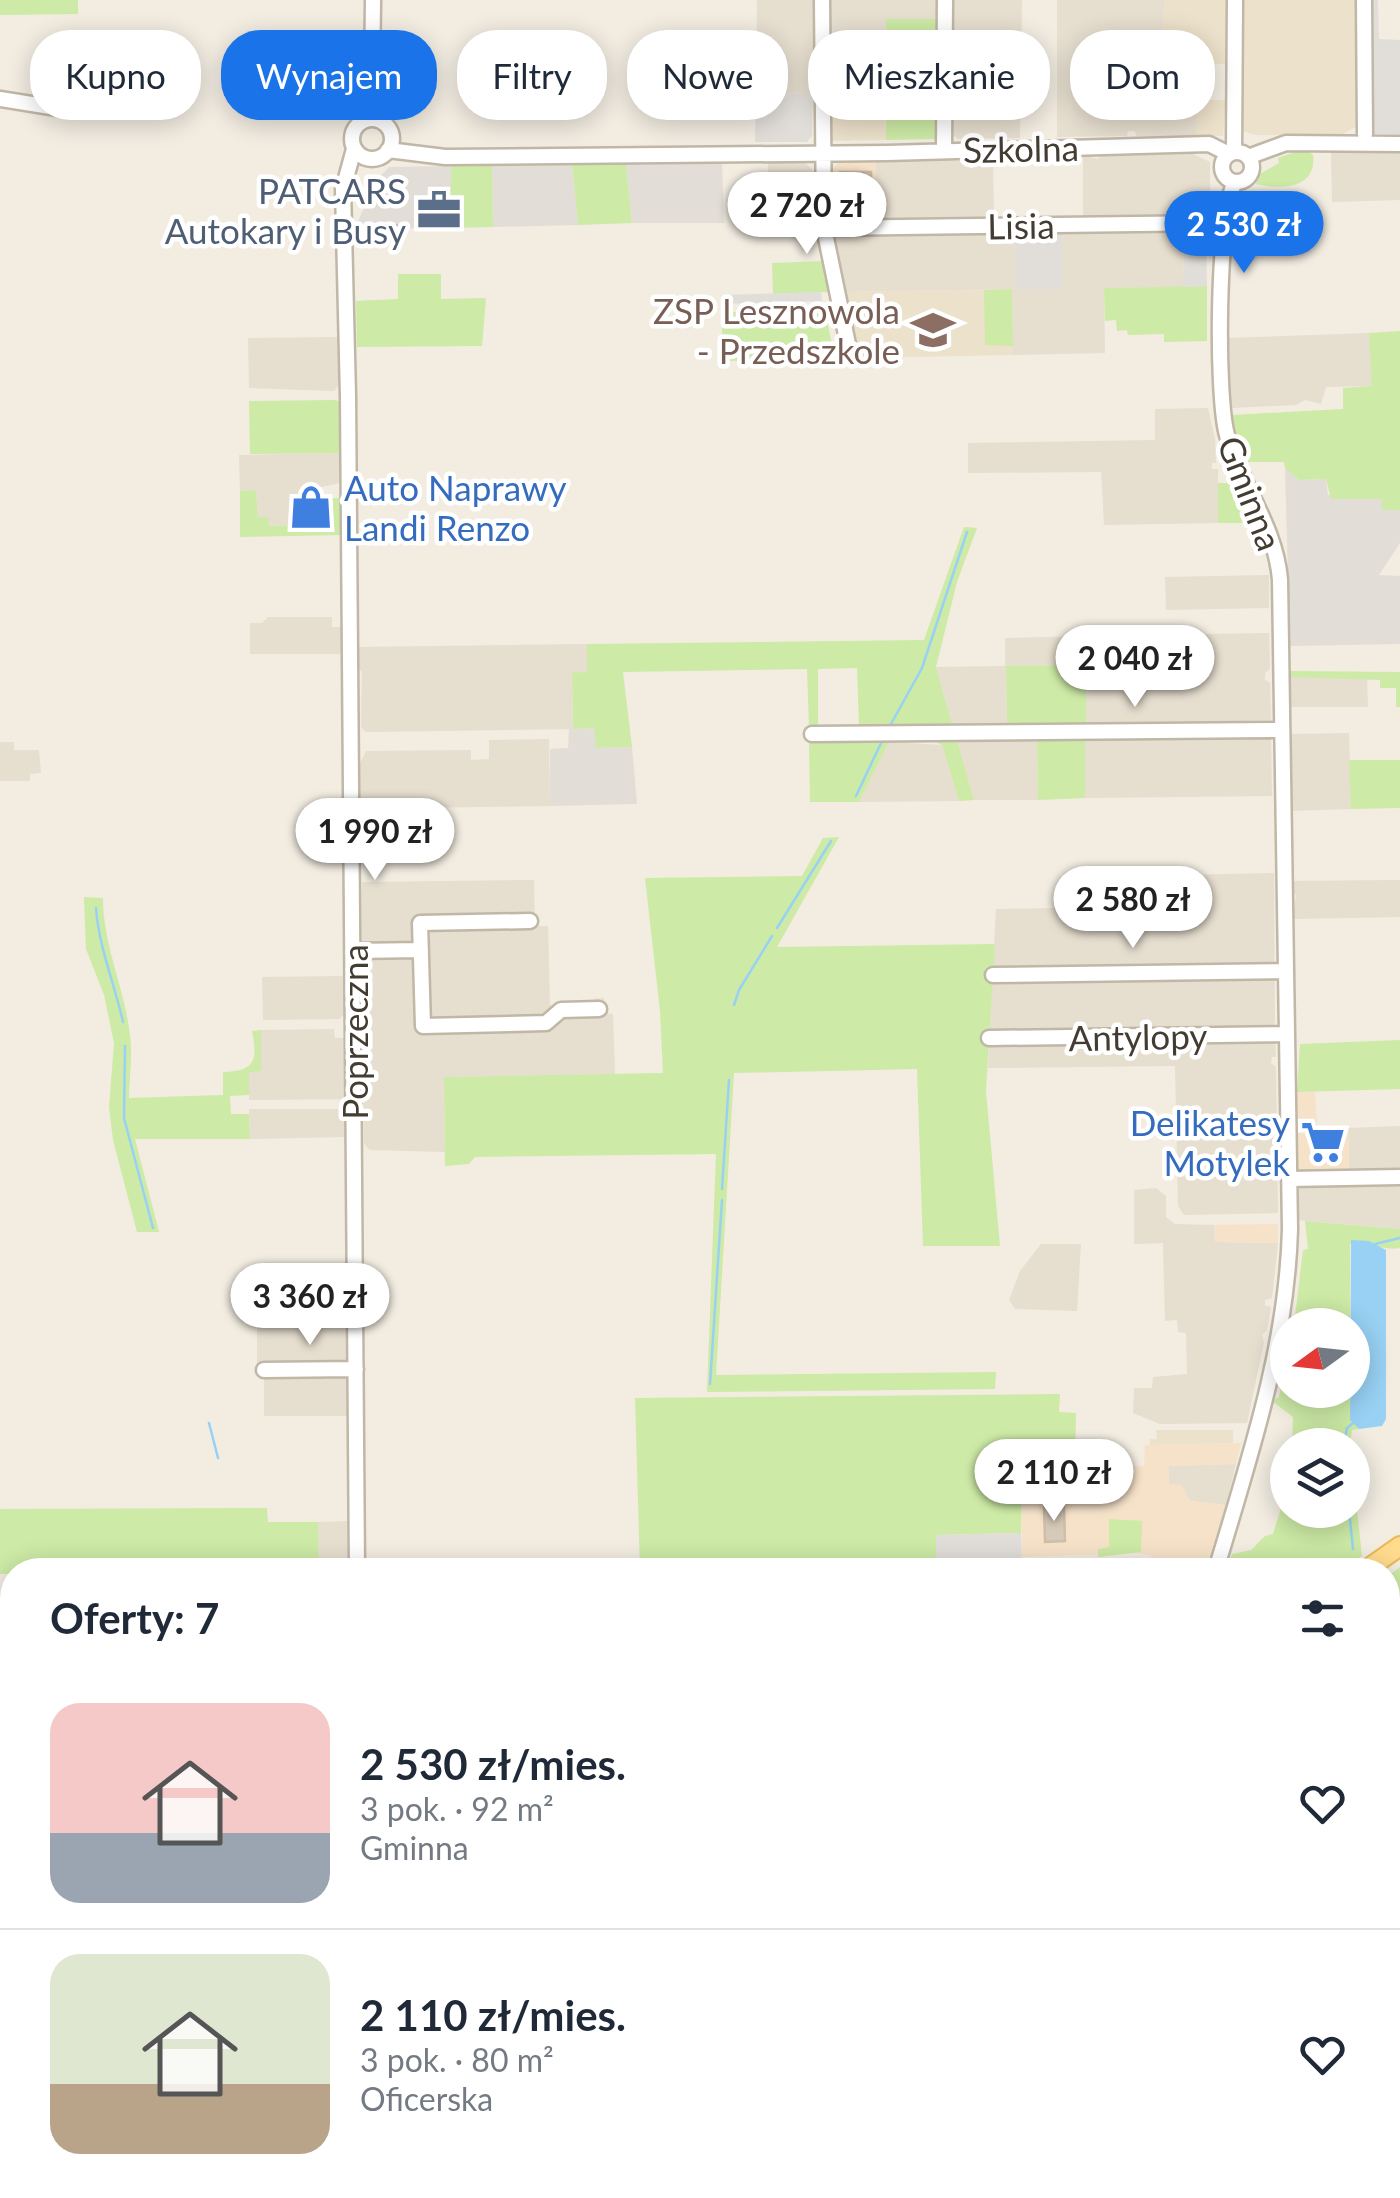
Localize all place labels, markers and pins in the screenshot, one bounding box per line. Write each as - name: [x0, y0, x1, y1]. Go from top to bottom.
- place label: PATCARS Autokary i Busy: [165, 169, 406, 251]
- pin: 2 720 zł: [704, 172, 910, 257]
- office icon: PATCARS Autokary i Busy: [415, 186, 463, 234]
- pin: 2 530 zł: [1141, 191, 1347, 276]
- place label: ZSP Lesznowola - Przedszkole: [653, 289, 900, 371]
- school or university icon: ZSP Lesznowola - Przedszkole: [909, 306, 957, 354]
- place label: Auto Naprawy Landi Renzo: [344, 466, 567, 548]
- shop icon: Auto Naprawy Landi Renzo: [287, 483, 335, 531]
- pin: 2 040 zł: [1032, 625, 1238, 710]
- pin: 1 990 zł: [272, 798, 478, 883]
- pin: 2 580 zł: [1030, 866, 1236, 951]
- place label: Delikatesy Motylek: [1130, 1101, 1290, 1183]
- supermarket icon: Delikatesy Motylek: [1299, 1118, 1347, 1166]
- pin: 3 360 zł: [207, 1263, 413, 1348]
- pin: 2 110 zł: [951, 1439, 1157, 1524]

